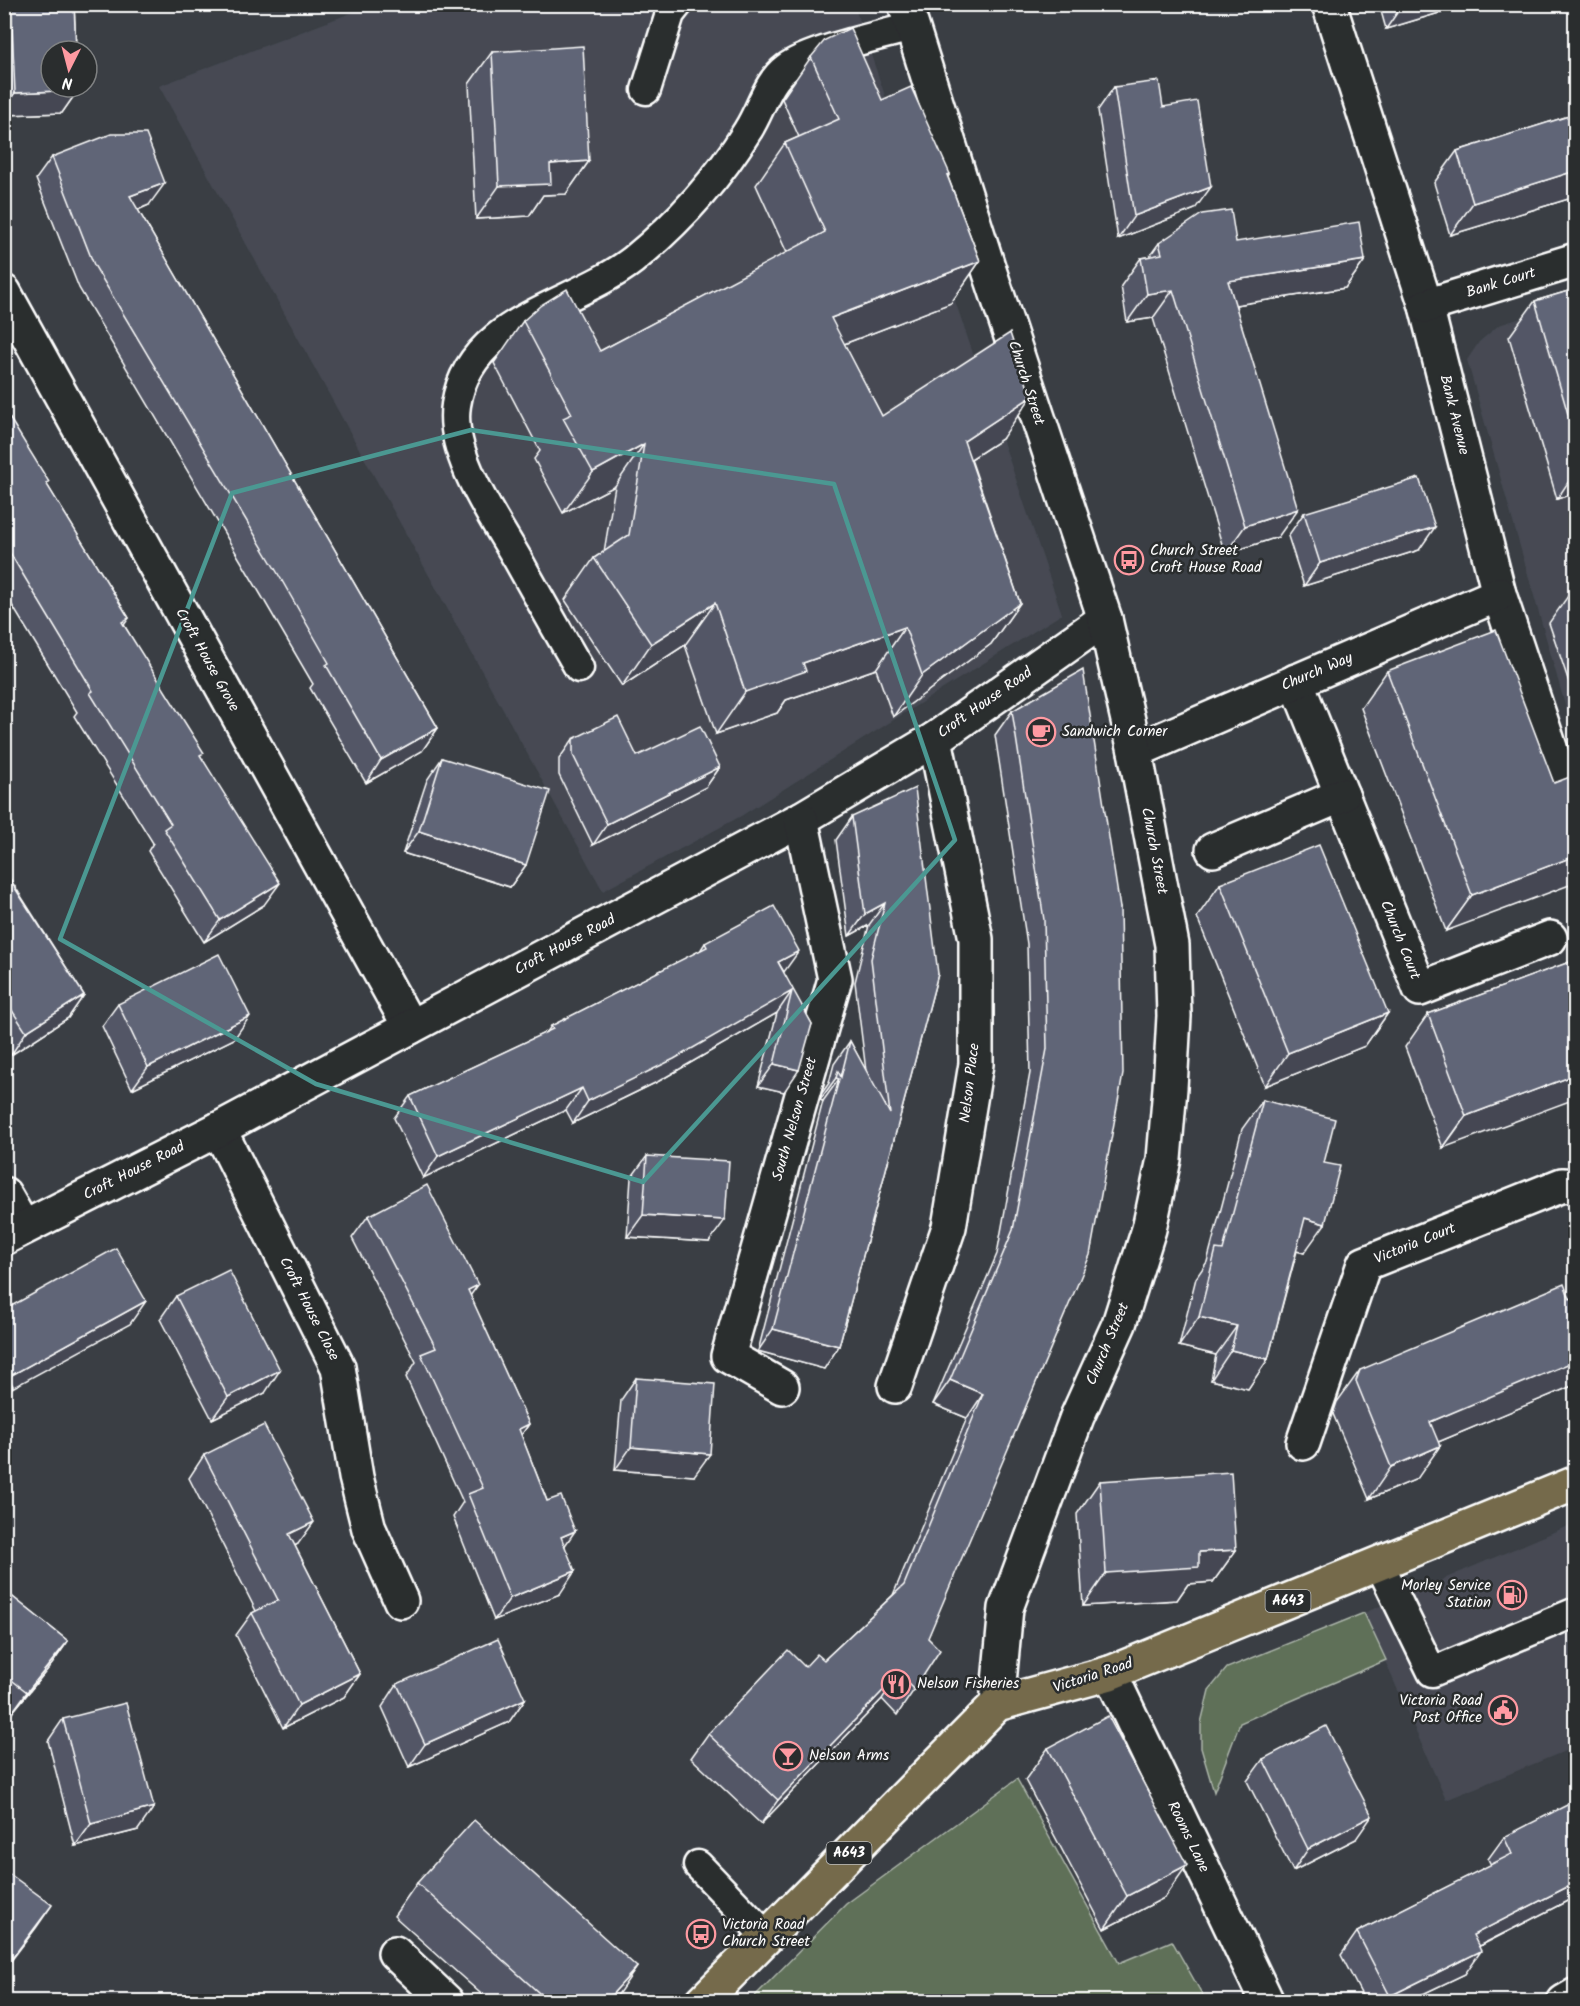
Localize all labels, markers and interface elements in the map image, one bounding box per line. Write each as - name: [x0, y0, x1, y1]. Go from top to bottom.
- north arrow: [39, 39, 99, 99]
- text: N: [61, 69, 74, 95]
- street label: Bank Court: [1463, 261, 1539, 305]
- street label: Church Street: [1001, 337, 1051, 429]
- street label: Bank Avenue: [1432, 372, 1476, 458]
- place label: Church Street Croft House Road: [1150, 539, 1262, 580]
- bus stop icon: Church Street Croft House Road: [1113, 544, 1145, 576]
- street label: Croft House Grove: [169, 604, 246, 717]
- street label: Church Way: [1277, 646, 1357, 698]
- street label: Croft House Road: [932, 661, 1038, 745]
- cafe icon: Sandwich Corner: [1025, 716, 1057, 748]
- place label: Sandwich Corner: [1062, 720, 1168, 744]
- street label: Church Street: [1134, 806, 1174, 897]
- street label: Church Court: [1373, 897, 1427, 983]
- street label: Croft House Road: [510, 908, 620, 982]
- street label: Nelson Place: [953, 1042, 987, 1124]
- street label: South Nelson Street: [766, 1054, 824, 1184]
- street label: Croft House Road: [79, 1135, 190, 1207]
- street label: Victoria Court: [1371, 1217, 1460, 1271]
- street label: Croft House Close: [272, 1253, 346, 1365]
- street label: Church Street: [1080, 1299, 1136, 1389]
- place label: Morley Service Station: [1401, 1574, 1491, 1615]
- fuel station icon: Morley Service Station: [1496, 1579, 1528, 1611]
- road number: A643: [1266, 1590, 1310, 1612]
- street label: Victoria Road: [1050, 1652, 1136, 1700]
- restaurant icon: Nelson Fisheries: [880, 1668, 912, 1700]
- place label: Nelson Fisheries: [917, 1672, 1020, 1696]
- place label: Victoria Road Post Office: [1400, 1689, 1483, 1730]
- public building icon: Victoria Road Post Office: [1487, 1694, 1519, 1726]
- bar icon: Nelson Arms: [772, 1740, 804, 1772]
- place label: Nelson Arms: [809, 1744, 890, 1768]
- street label: Rooms Lane: [1160, 1797, 1216, 1877]
- road number: A643: [826, 1842, 872, 1864]
- place label: Victoria Road Church Street: [722, 1913, 810, 1954]
- bus stop icon: Victoria Road Church Street: [685, 1918, 717, 1950]

